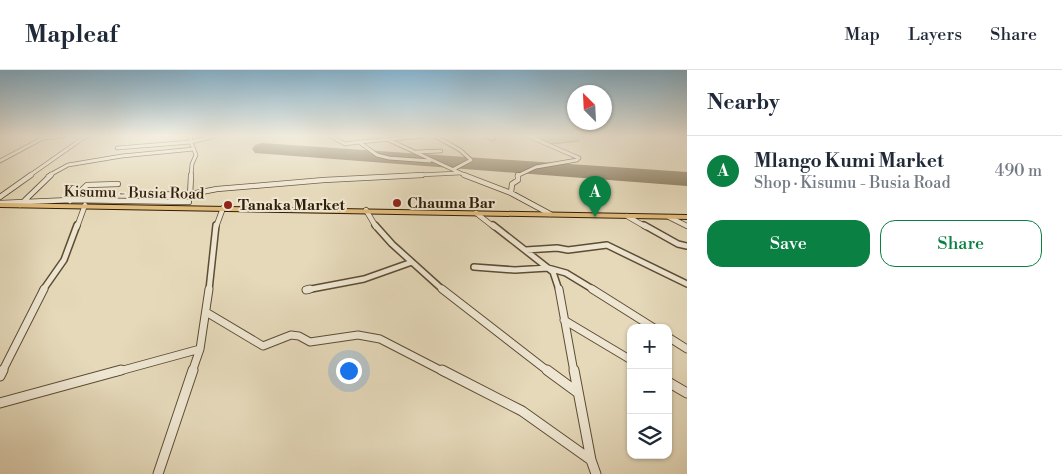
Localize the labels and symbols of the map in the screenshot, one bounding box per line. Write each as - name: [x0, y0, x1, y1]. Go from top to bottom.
- north arrow: [567, 85, 612, 130]
- pin: A: [579, 176, 611, 217]
- street label: Kisumu - Busia Road: [63, 182, 205, 204]
- place label: Chauma Bar: [407, 194, 496, 213]
- place label: Tanaka Market: [238, 196, 346, 215]
- marker: Chauma Bar: [391, 197, 403, 209]
- marker: Tanaka Market: [222, 199, 234, 211]
- your location: [336, 358, 362, 384]

